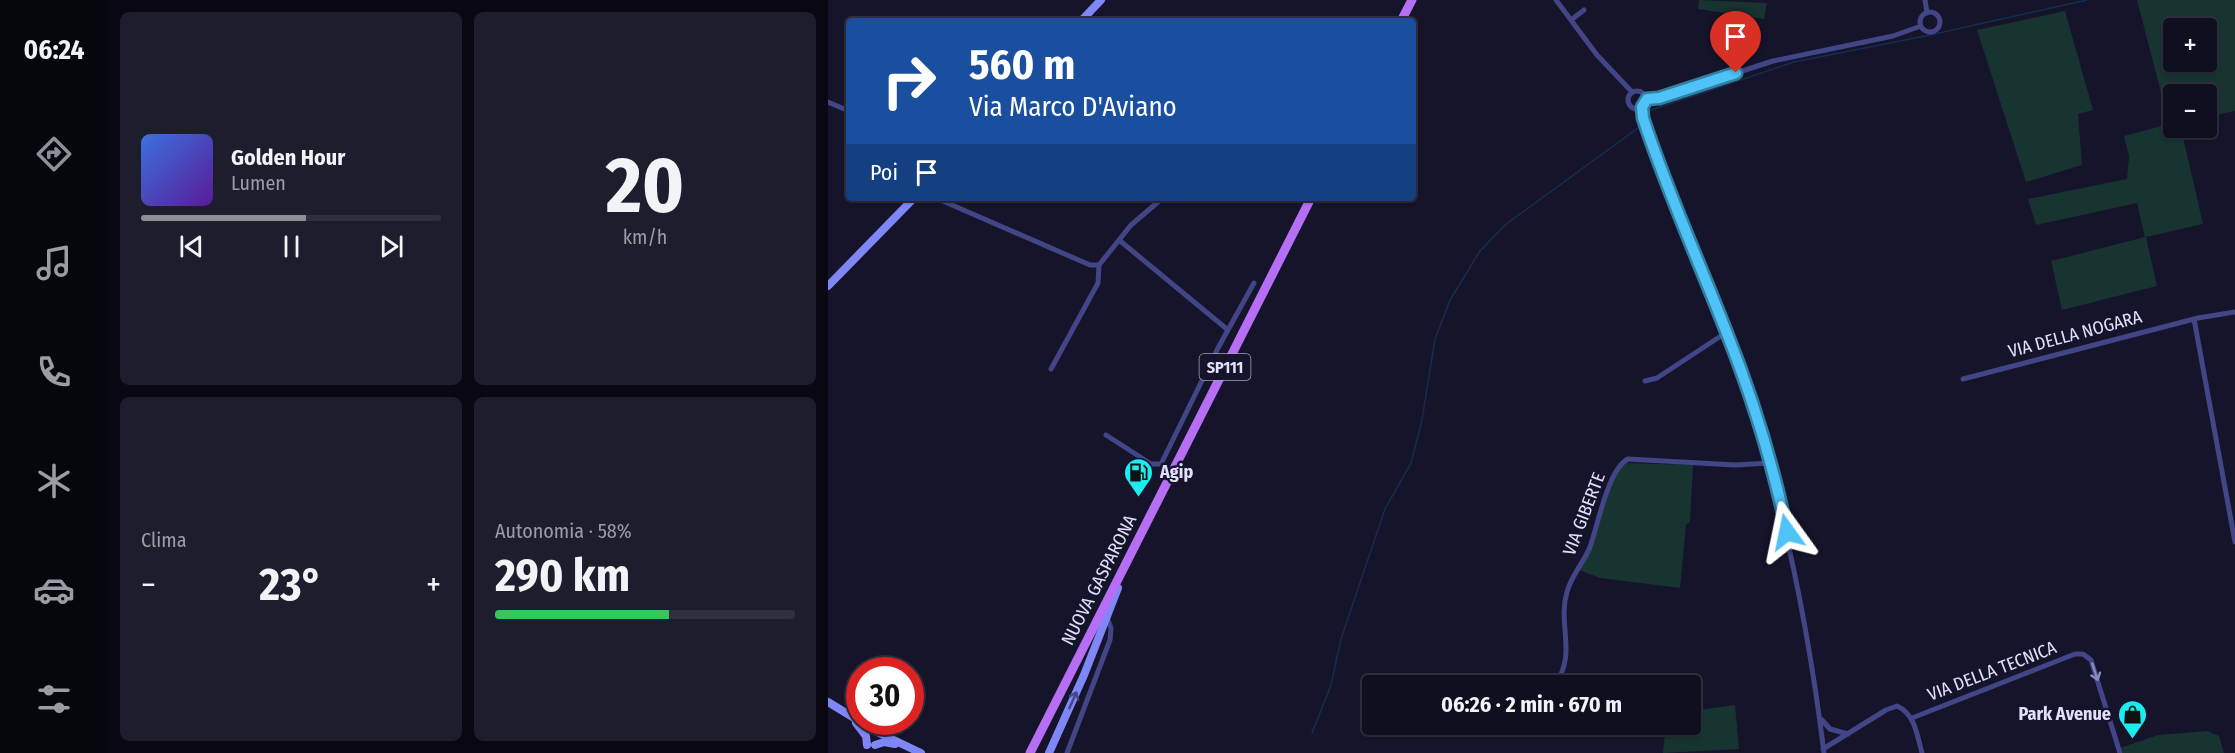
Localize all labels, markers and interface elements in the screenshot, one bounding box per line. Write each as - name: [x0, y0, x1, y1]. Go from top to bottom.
- pin: [1710, 11, 1761, 73]
- map controls: [2163, 18, 2217, 138]
- button: +: [2163, 18, 2217, 72]
- icon: arrive: [1719, 20, 1752, 53]
- text: 06:24: [24, 34, 84, 66]
- text: 560 m: [969, 40, 1075, 90]
- icon: right: [870, 42, 948, 120]
- button: −: [2163, 84, 2217, 138]
- text: Via Marco D'Aviano: [969, 91, 1177, 123]
- icon: directions: [33, 133, 75, 175]
- text: 20: [606, 139, 684, 233]
- text: Golden Hour: [231, 144, 345, 171]
- icon: arrive: [910, 156, 943, 189]
- text: Poi: [870, 159, 898, 186]
- text: Lumen: [231, 171, 286, 195]
- text: km/h: [623, 225, 667, 249]
- icon: previous: [175, 230, 208, 263]
- icon: pause: [275, 230, 308, 263]
- icon: next: [375, 230, 408, 263]
- icon: music: [33, 242, 75, 284]
- street label: VIA DELLA NOGARA: [2006, 305, 2145, 362]
- icon: phone: [33, 351, 75, 393]
- road number: SP111: [1200, 354, 1250, 380]
- fuel station icon: Agip: [1123, 456, 1155, 498]
- icon: climate: [33, 460, 75, 502]
- place label: Agip: [1159, 461, 1193, 483]
- street label: VIA GIBERTE: [1558, 469, 1610, 559]
- position arrow: [1755, 500, 1819, 564]
- street label: NUOVA GASPARONA: [1057, 511, 1142, 649]
- text: Autonomia · 58%: [495, 519, 632, 543]
- text: Clima: [141, 528, 186, 552]
- text: 290 km: [495, 549, 630, 603]
- text: 23°: [259, 558, 323, 612]
- text: −: [141, 565, 156, 605]
- text: +: [426, 565, 441, 605]
- icon: car: [33, 569, 75, 611]
- street label: VIA DELLA TECNICA: [1925, 636, 2060, 706]
- speed limit sign: 30: [846, 657, 924, 735]
- one-way arrow: [2090, 662, 2101, 681]
- icon: filters: [33, 678, 75, 720]
- one-way arrow: [1068, 691, 1079, 709]
- text: 06:26 · 2 min · 670 m: [1441, 691, 1622, 718]
- shop icon: Park Avenue: [2116, 698, 2148, 740]
- place label: Park Avenue: [2018, 703, 2111, 725]

